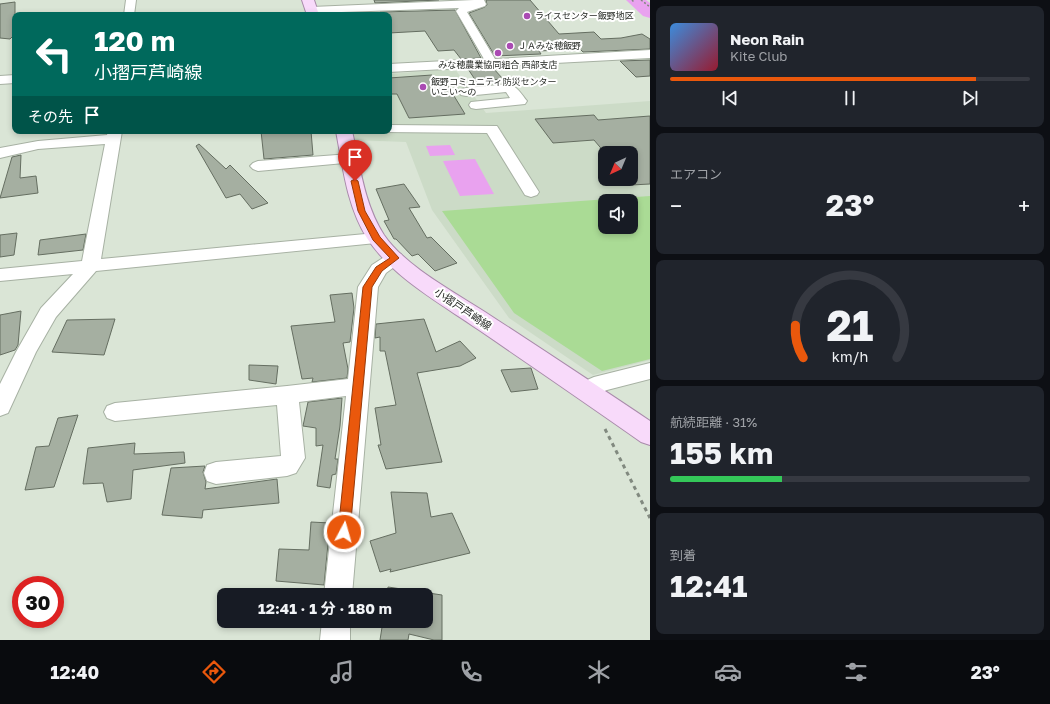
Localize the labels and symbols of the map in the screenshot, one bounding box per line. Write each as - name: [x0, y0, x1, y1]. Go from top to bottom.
- place label: ライスセンター飯野地区: [535, 10, 634, 21]
- marker: ライスセンター飯野地区: [522, 11, 532, 21]
- place label: ＪＡみな穂飯野: [518, 40, 581, 51]
- marker: ＪＡみな穂飯野: [505, 41, 515, 51]
- marker: みな穂農業協同組合 西部支店: [493, 48, 503, 58]
- place label: みな穂農業協同組合 西部支店: [438, 59, 558, 70]
- place label: 飯野コミュニティ防災センター いこい～の: [431, 76, 556, 97]
- marker: 飯野コミュニティ防災センター いこい～の: [418, 82, 428, 92]
- pin: [338, 140, 372, 181]
- north arrow: [598, 146, 638, 186]
- street label: 小摺戸芦崎線: [432, 285, 494, 332]
- position arrow: [323, 511, 365, 553]
- speed limit sign: 30: [12, 576, 64, 628]

